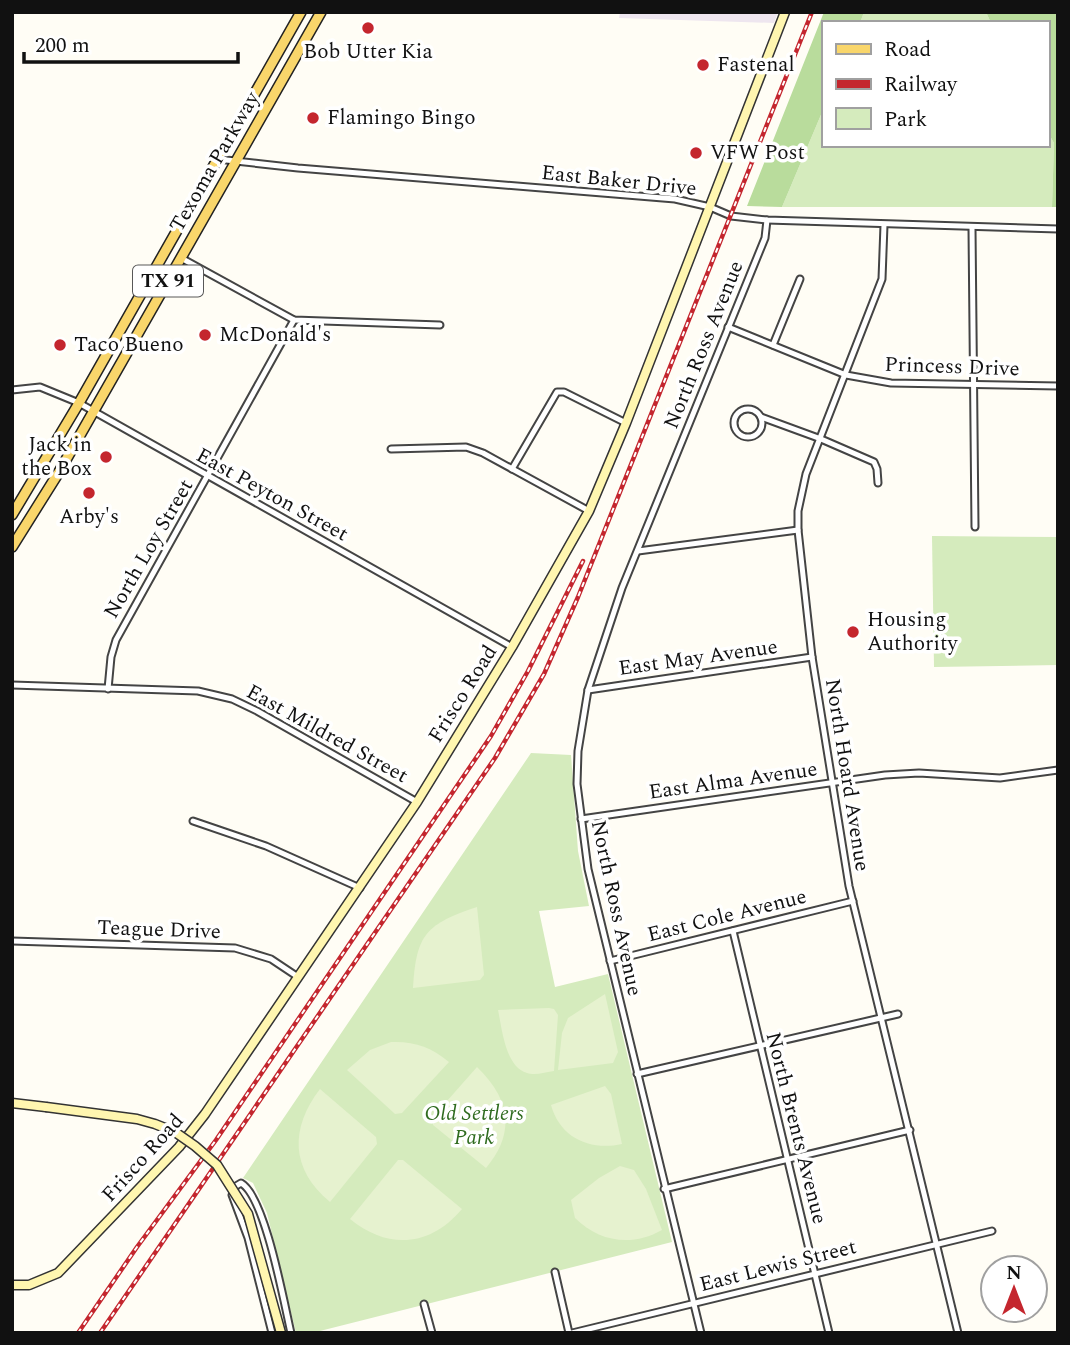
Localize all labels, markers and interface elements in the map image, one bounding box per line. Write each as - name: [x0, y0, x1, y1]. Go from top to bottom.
- marker: Bob Utter Kia: [360, 20, 376, 36]
- scale bar: [24, 21, 238, 65]
- legend: [822, 21, 1049, 147]
- text: 200 m: [35, 30, 90, 62]
- text: Road: [884, 34, 931, 66]
- place label: Bob Utter Kia: [303, 36, 433, 68]
- place label: Fastenal: [717, 49, 795, 81]
- marker: Fastenal: [695, 57, 711, 73]
- text: Railway: [884, 69, 958, 101]
- street label: Texoma Parkway: [162, 85, 269, 238]
- place label: Flamingo Bingo: [327, 102, 476, 134]
- text: Park: [884, 104, 928, 136]
- marker: Flamingo Bingo: [305, 110, 321, 126]
- place label: VFW Post: [710, 137, 805, 169]
- marker: VFW Post: [688, 145, 704, 161]
- street label: East Baker Drive: [540, 157, 698, 205]
- street label: North Ross Avenue: [656, 256, 752, 434]
- road number: TX 91: [133, 266, 203, 296]
- place label: McDonald's: [219, 319, 331, 351]
- marker: McDonald's: [197, 327, 213, 343]
- place label: Taco Bueno: [74, 329, 184, 361]
- marker: Taco Bueno: [52, 337, 68, 353]
- street label: Princess Drive: [884, 349, 1020, 385]
- place label: Jack in the Box: [21, 429, 92, 485]
- street label: East Peyton Street: [190, 440, 354, 550]
- marker: Jack in the Box: [98, 449, 114, 465]
- street label: North Loy Street: [96, 473, 202, 625]
- marker: Arby's: [81, 485, 97, 501]
- place label: Arby's: [59, 501, 119, 533]
- place label: Housing Authority: [867, 604, 958, 660]
- marker: Housing Authority: [845, 624, 861, 640]
- street label: East May Avenue: [616, 631, 780, 685]
- street label: Frisco Road: [420, 639, 506, 749]
- street label: East Mildred Street: [240, 676, 414, 792]
- street label: North Hoard Avenue: [816, 676, 878, 874]
- street label: East Alma Avenue: [647, 753, 819, 809]
- street label: North Ross Avenue: [582, 817, 650, 999]
- street label: East Cole Avenue: [644, 881, 810, 951]
- street label: Teague Drive: [97, 912, 221, 948]
- street label: North Brents Avenue: [757, 1029, 835, 1227]
- park label: Old Settlers Park: [424, 1098, 524, 1154]
- street label: Frisco Road: [94, 1106, 192, 1210]
- street label: East Lewis Street: [696, 1231, 860, 1301]
- north arrow: [979, 1254, 1049, 1324]
- text: N: [1006, 1259, 1022, 1288]

